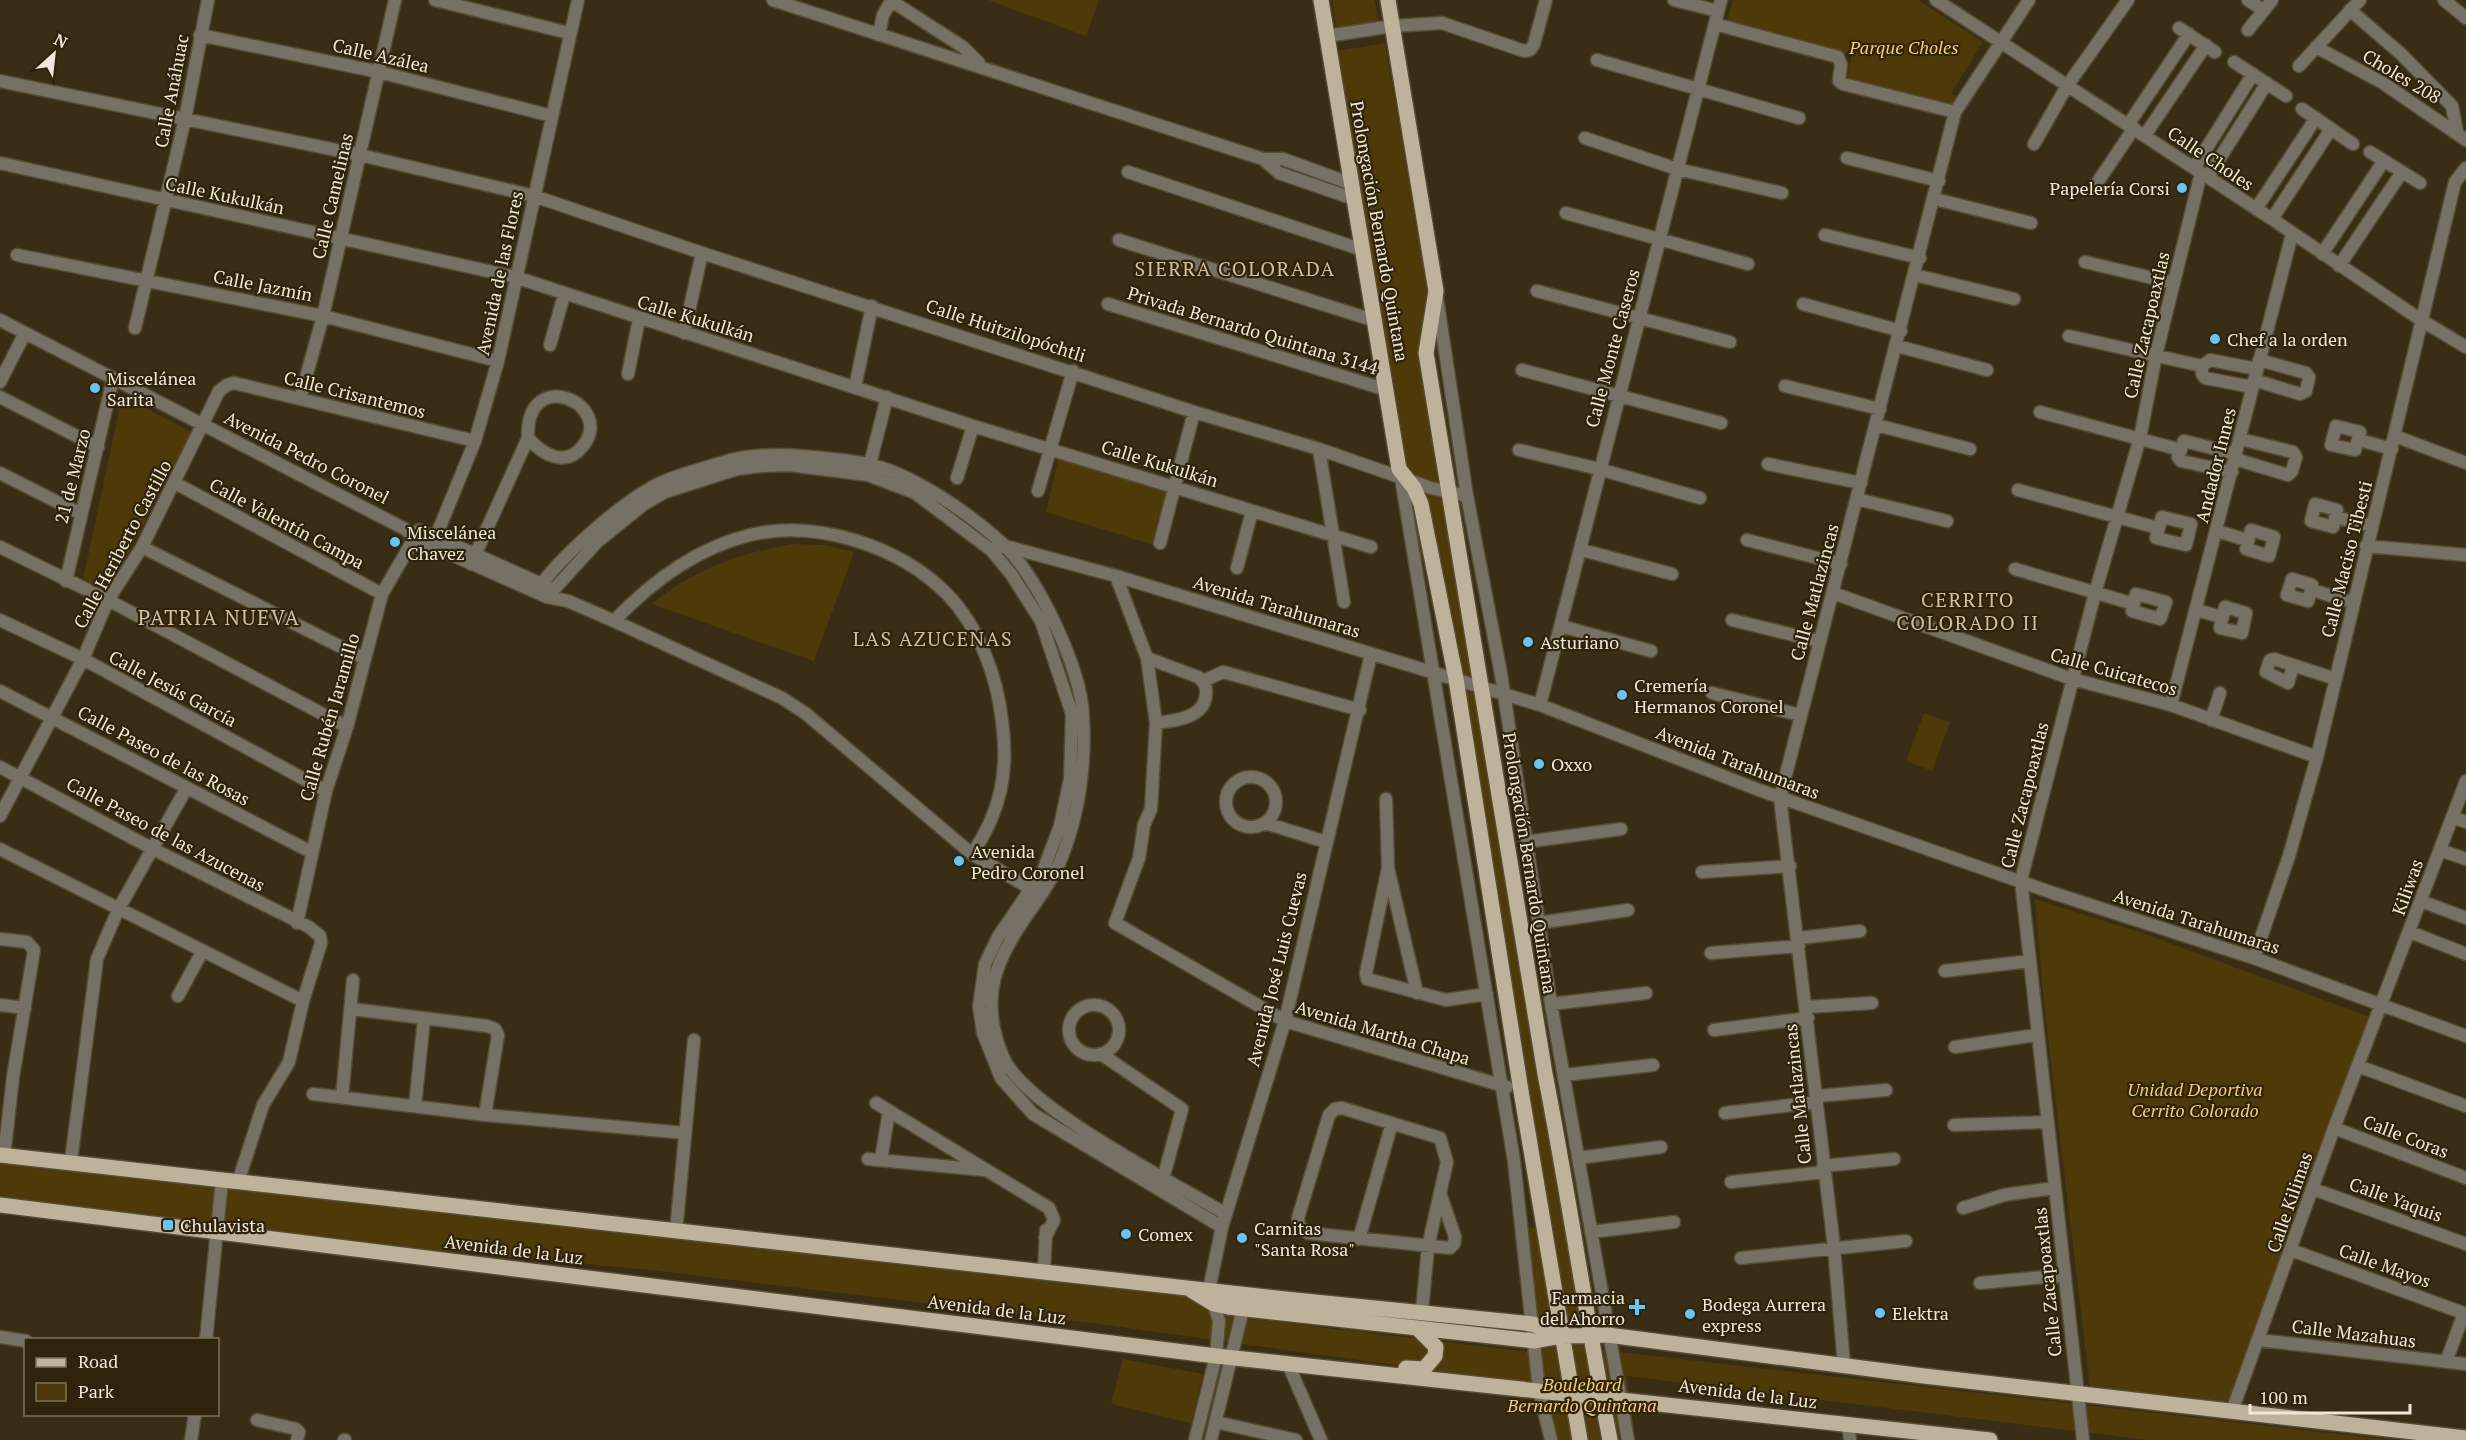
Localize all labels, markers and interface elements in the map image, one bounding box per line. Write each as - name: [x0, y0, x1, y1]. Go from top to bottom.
- north arrow: [24, 24, 84, 84]
- text: N: [50, 28, 71, 53]
- street label: Calle Anáhuac: [148, 32, 194, 150]
- street label: Calle Azálea: [330, 32, 432, 78]
- park label: Parque Choles: [1848, 35, 1959, 59]
- street label: Choles 208: [2358, 43, 2446, 109]
- street label: Prolongación Bernardo Quintana: [1345, 99, 1415, 363]
- street label: Calle Choles: [2163, 120, 2259, 196]
- street label: Calle Camelinas: [306, 131, 358, 261]
- street label: Calle Kukulkán: [163, 171, 287, 219]
- place label: Papelería Corsi: [2049, 176, 2170, 200]
- marker: Papelería Corsi: [2175, 181, 2189, 195]
- street label: Avenida de las Flores: [470, 189, 528, 357]
- street label: Calle Zacapoaxtlas: [2117, 249, 2175, 401]
- district label: SIERRA COLORADA: [1134, 255, 1336, 282]
- street label: Calle Jazmín: [211, 264, 315, 306]
- street label: Calle Monte Caseros: [1579, 266, 1645, 430]
- street label: Privada Bernardo Quintana 3144: [1125, 280, 1382, 380]
- street label: Calle Kukulkán: [635, 289, 758, 347]
- street label: Calle Huitzilopóchtli: [923, 293, 1089, 367]
- place label: Chef a la orden: [2227, 327, 2348, 351]
- marker: Chef a la orden: [2208, 332, 2222, 346]
- street label: Calle Crisantemos: [282, 365, 428, 423]
- place label: Miscelánea Sarita: [107, 366, 196, 411]
- marker: Miscelánea Sarita: [88, 381, 102, 395]
- street label: Avenida Pedro Coronel: [220, 405, 394, 509]
- street label: Andador Innes: [2189, 405, 2241, 525]
- street label: 21 de Marzo: [49, 426, 95, 526]
- street label: Calle Kukulkán: [1099, 434, 1222, 492]
- street label: Calle Heriberto Castillo: [67, 456, 177, 632]
- street label: Calle Valentín Campa: [205, 472, 369, 574]
- street label: Calle Maciso Tibesti: [2315, 478, 2377, 640]
- place label: Miscelánea Chavez: [407, 520, 496, 565]
- street label: Calle Matlazincas: [1784, 521, 1844, 663]
- marker: Miscelánea Chavez: [388, 535, 402, 549]
- street label: Avenida Tarahumaras: [1191, 569, 1363, 643]
- district label: CERRITO COLORADO II: [1896, 586, 2040, 636]
- district label: PATRIA NUEVA: [138, 603, 300, 631]
- district label: LAS AZUCENAS: [853, 625, 1013, 652]
- street label: Calle Rubén Jaramillo: [294, 630, 364, 804]
- place label: Asturiano: [1540, 630, 1619, 654]
- marker: Asturiano: [1521, 635, 1535, 649]
- street label: Calle Cuicatecos: [2048, 641, 2180, 701]
- street label: Calle Jesús García: [105, 644, 241, 732]
- place label: Cremería Hermanos Coronel: [1634, 673, 1784, 718]
- marker: Cremería Hermanos Coronel: [1615, 688, 1629, 702]
- street label: Calle Paseo de las Rosas: [74, 699, 254, 811]
- street label: Calle Zacapoaxtlas: [1994, 719, 2054, 871]
- street label: Avenida Tarahumaras: [1653, 720, 1823, 804]
- street label: Prolongación Bernardo Quintana: [1497, 731, 1563, 995]
- place label: Oxxo: [1551, 752, 1592, 776]
- marker: Oxxo: [1532, 757, 1546, 771]
- street label: Calle Paseo de las Azucenas: [62, 771, 270, 897]
- place label: Avenida Pedro Coronel: [971, 839, 1085, 884]
- marker: Avenida Pedro Coronel: [952, 854, 966, 868]
- street label: Kiliwas: [2386, 856, 2428, 918]
- street label: Avenida José Luis Cuevas: [1240, 869, 1312, 1069]
- street label: Avenida Tarahumaras: [2111, 883, 2283, 959]
- street label: Avenida Martha Chapa: [1293, 994, 1473, 1070]
- street label: Calle Matlazincas: [1778, 1023, 1816, 1165]
- park label: Unidad Deportiva Cerrito Colorado: [2127, 1077, 2263, 1122]
- street label: Calle Coras: [2360, 1109, 2452, 1163]
- street label: Calle Kilimas: [2261, 1148, 2317, 1256]
- street label: Calle Yaquis: [2346, 1171, 2446, 1227]
- street label: Calle Zacapoaxtlas: [2027, 1206, 2067, 1358]
- place label: Chulavista: [180, 1213, 265, 1237]
- place label: Carnitas "Santa Rosa": [1254, 1216, 1355, 1261]
- marker: Chulavista: [161, 1218, 175, 1232]
- place label: Comex: [1138, 1222, 1193, 1246]
- marker: Comex: [1119, 1227, 1133, 1241]
- street label: Avenida de la Luz: [443, 1229, 585, 1269]
- marker: Carnitas "Santa Rosa": [1235, 1231, 1249, 1245]
- street label: Calle Mayos: [2336, 1237, 2434, 1293]
- place label: Farmacia del Ahorro: [1540, 1285, 1625, 1330]
- street label: Avenida de la Luz: [926, 1289, 1068, 1329]
- place label: Bodega Aurrera express: [1702, 1292, 1826, 1337]
- marker: Farmacia del Ahorro: [1630, 1300, 1644, 1314]
- place label: Elektra: [1892, 1301, 1949, 1325]
- marker: Elektra: [1873, 1306, 1887, 1320]
- marker: Bodega Aurrera express: [1683, 1307, 1697, 1321]
- street label: Calle Mazahuas: [2290, 1313, 2418, 1353]
- legend: [24, 1338, 219, 1416]
- text: Road: [78, 1349, 118, 1373]
- park label: Boulebard Bernardo Quintana: [1506, 1372, 1657, 1417]
- street label: Avenida de la Luz: [1677, 1373, 1819, 1413]
- scale bar: [2250, 1377, 2410, 1415]
- text: Park: [78, 1379, 115, 1403]
- text: 100 m: [2259, 1385, 2308, 1409]

